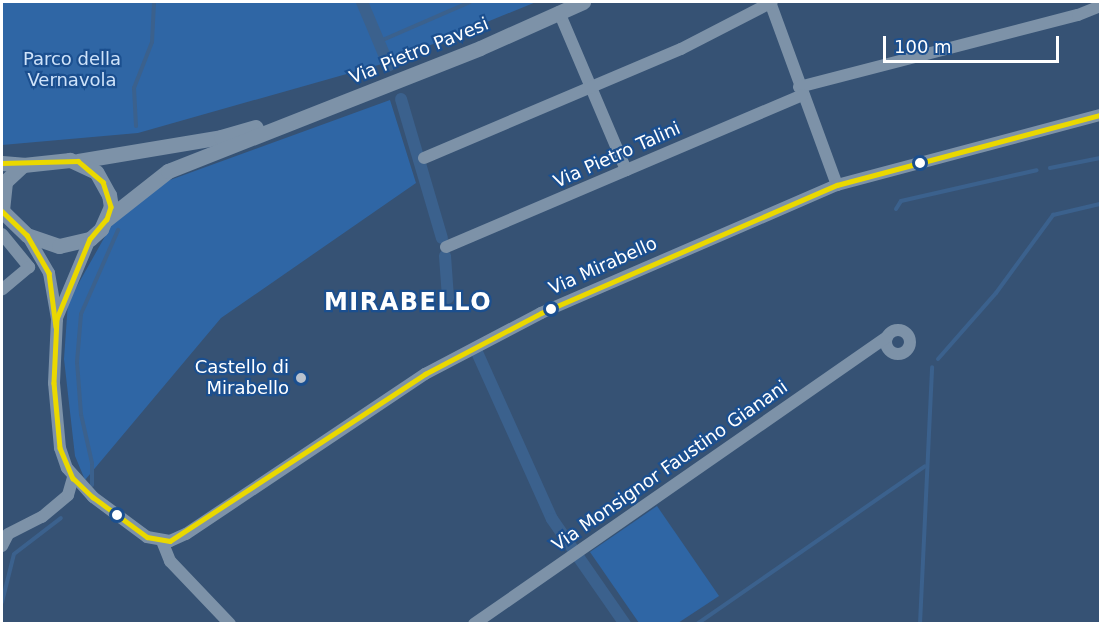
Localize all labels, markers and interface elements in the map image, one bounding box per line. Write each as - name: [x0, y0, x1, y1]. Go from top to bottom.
- street label: Via Pietro Pavesi: [346, 13, 492, 89]
- scale bar: [886, 24, 1062, 62]
- text: 100 m: [894, 36, 952, 57]
- park label: Parco della Vernavola: [23, 49, 121, 92]
- street label: Via Pietro Talini: [550, 117, 684, 193]
- unlabelled marker: [914, 157, 926, 169]
- street label: Via Mirabello: [546, 233, 660, 299]
- district label: MIRABELLO: [324, 289, 492, 317]
- unlabelled marker: [545, 303, 557, 315]
- place label: Castello di Mirabello: [195, 357, 289, 400]
- marker: Castello di Mirabello: [294, 371, 308, 385]
- street label: Via Monsignor Faustino Gianani: [548, 376, 792, 556]
- unlabelled marker: [111, 509, 123, 521]

